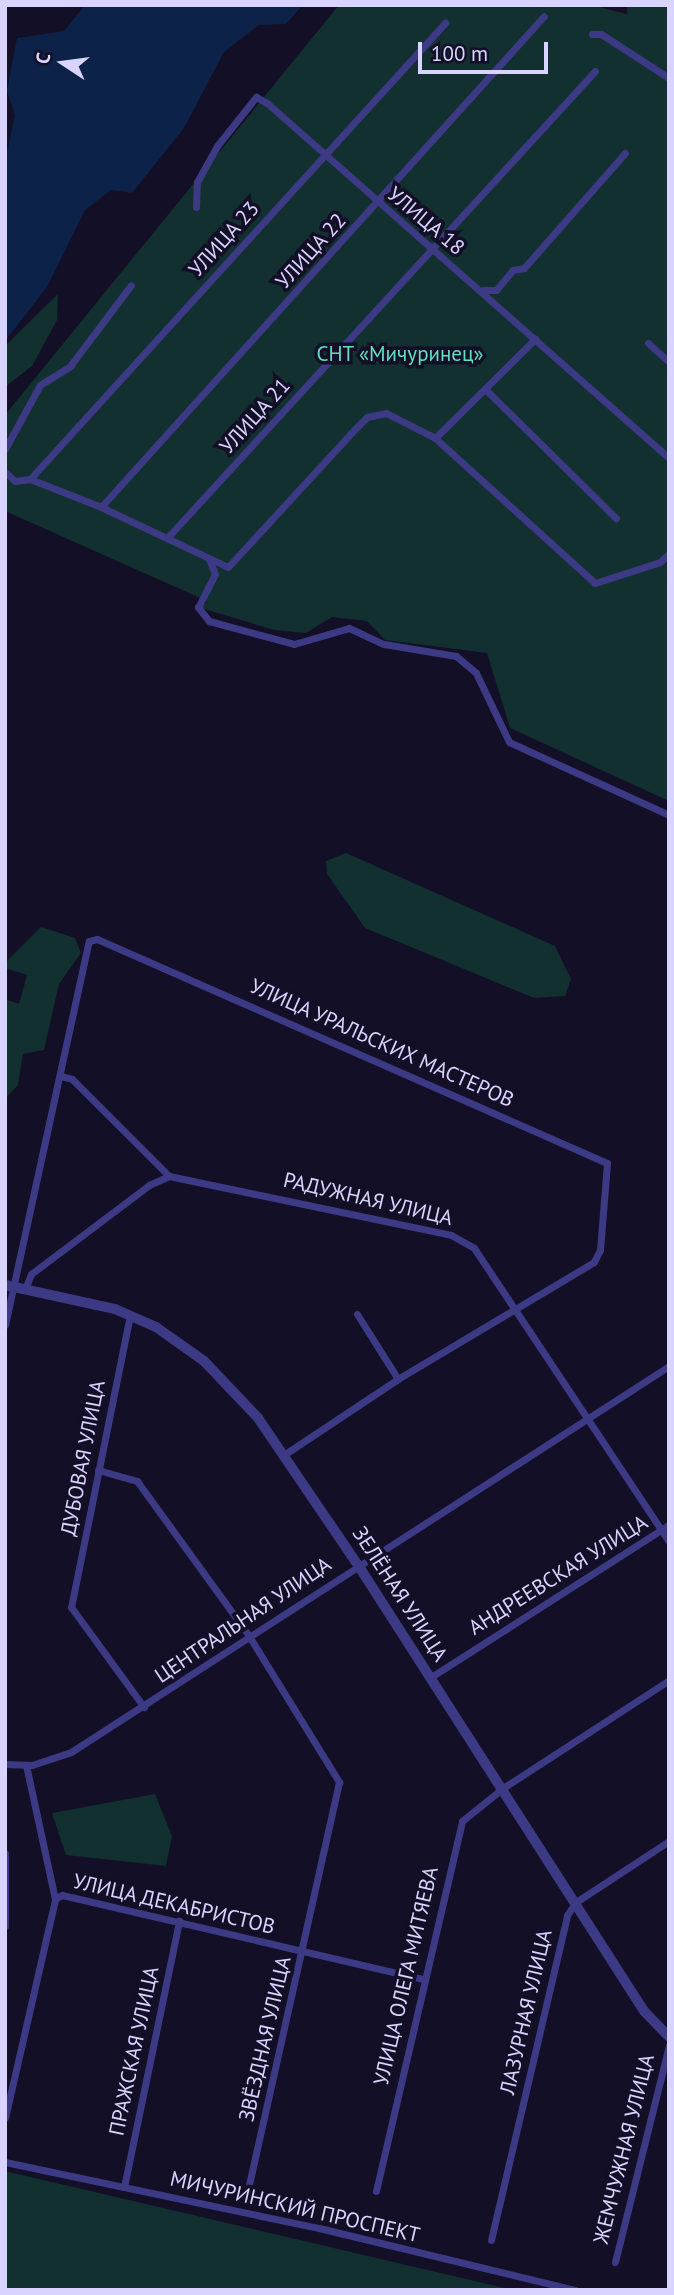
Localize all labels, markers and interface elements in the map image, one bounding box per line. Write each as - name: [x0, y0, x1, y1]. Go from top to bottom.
- north arrow: [28, 28, 98, 98]
- scale bar: [422, 28, 552, 72]
- text: 100 m: [431, 40, 488, 67]
- text: С: [30, 50, 55, 66]
- street label: УЛИЦА 18: [382, 181, 470, 261]
- street label: УЛИЦА 23: [183, 196, 265, 282]
- street label: УЛИЦА 22: [270, 208, 352, 294]
- park label: СНТ «Мичуринец»: [316, 341, 484, 367]
- street label: УЛИЦА 21: [214, 373, 296, 459]
- street label: УЛИЦА УРАЛЬСКИХ МАСТЕРОВ: [245, 973, 519, 1113]
- street label: РАДУЖНАЯ УЛИЦА: [281, 1167, 455, 1231]
- street label: ДУБОВАЯ УЛИЦА: [56, 1378, 110, 1538]
- street label: АНДРЕЕВСКАЯ УЛИЦА: [464, 1510, 652, 1640]
- street label: ЗЕЛЁНАЯ УЛИЦА: [347, 1522, 453, 1666]
- street label: ЦЕНТРАЛЬНАЯ УЛИЦА: [150, 1551, 336, 1689]
- street label: УЛИЦА ОЛЕГА МИТЯЕВА: [368, 1863, 444, 2089]
- street label: УЛИЦА ДЕКАБРИСТОВ: [70, 1868, 278, 1940]
- street label: ЛАЗУРНАЯ УЛИЦА: [495, 1927, 557, 2097]
- street label: ЗВЁЗДНАЯ УЛИЦА: [234, 1954, 296, 2124]
- street label: ПРАЖСКАЯ УЛИЦА: [104, 1964, 164, 2138]
- street label: ЖЕМЧУЖНАЯ УЛИЦА: [588, 2051, 660, 2247]
- street label: МИЧУРИНСКИЙ ПРОСПЕКТ: [168, 2166, 422, 2248]

